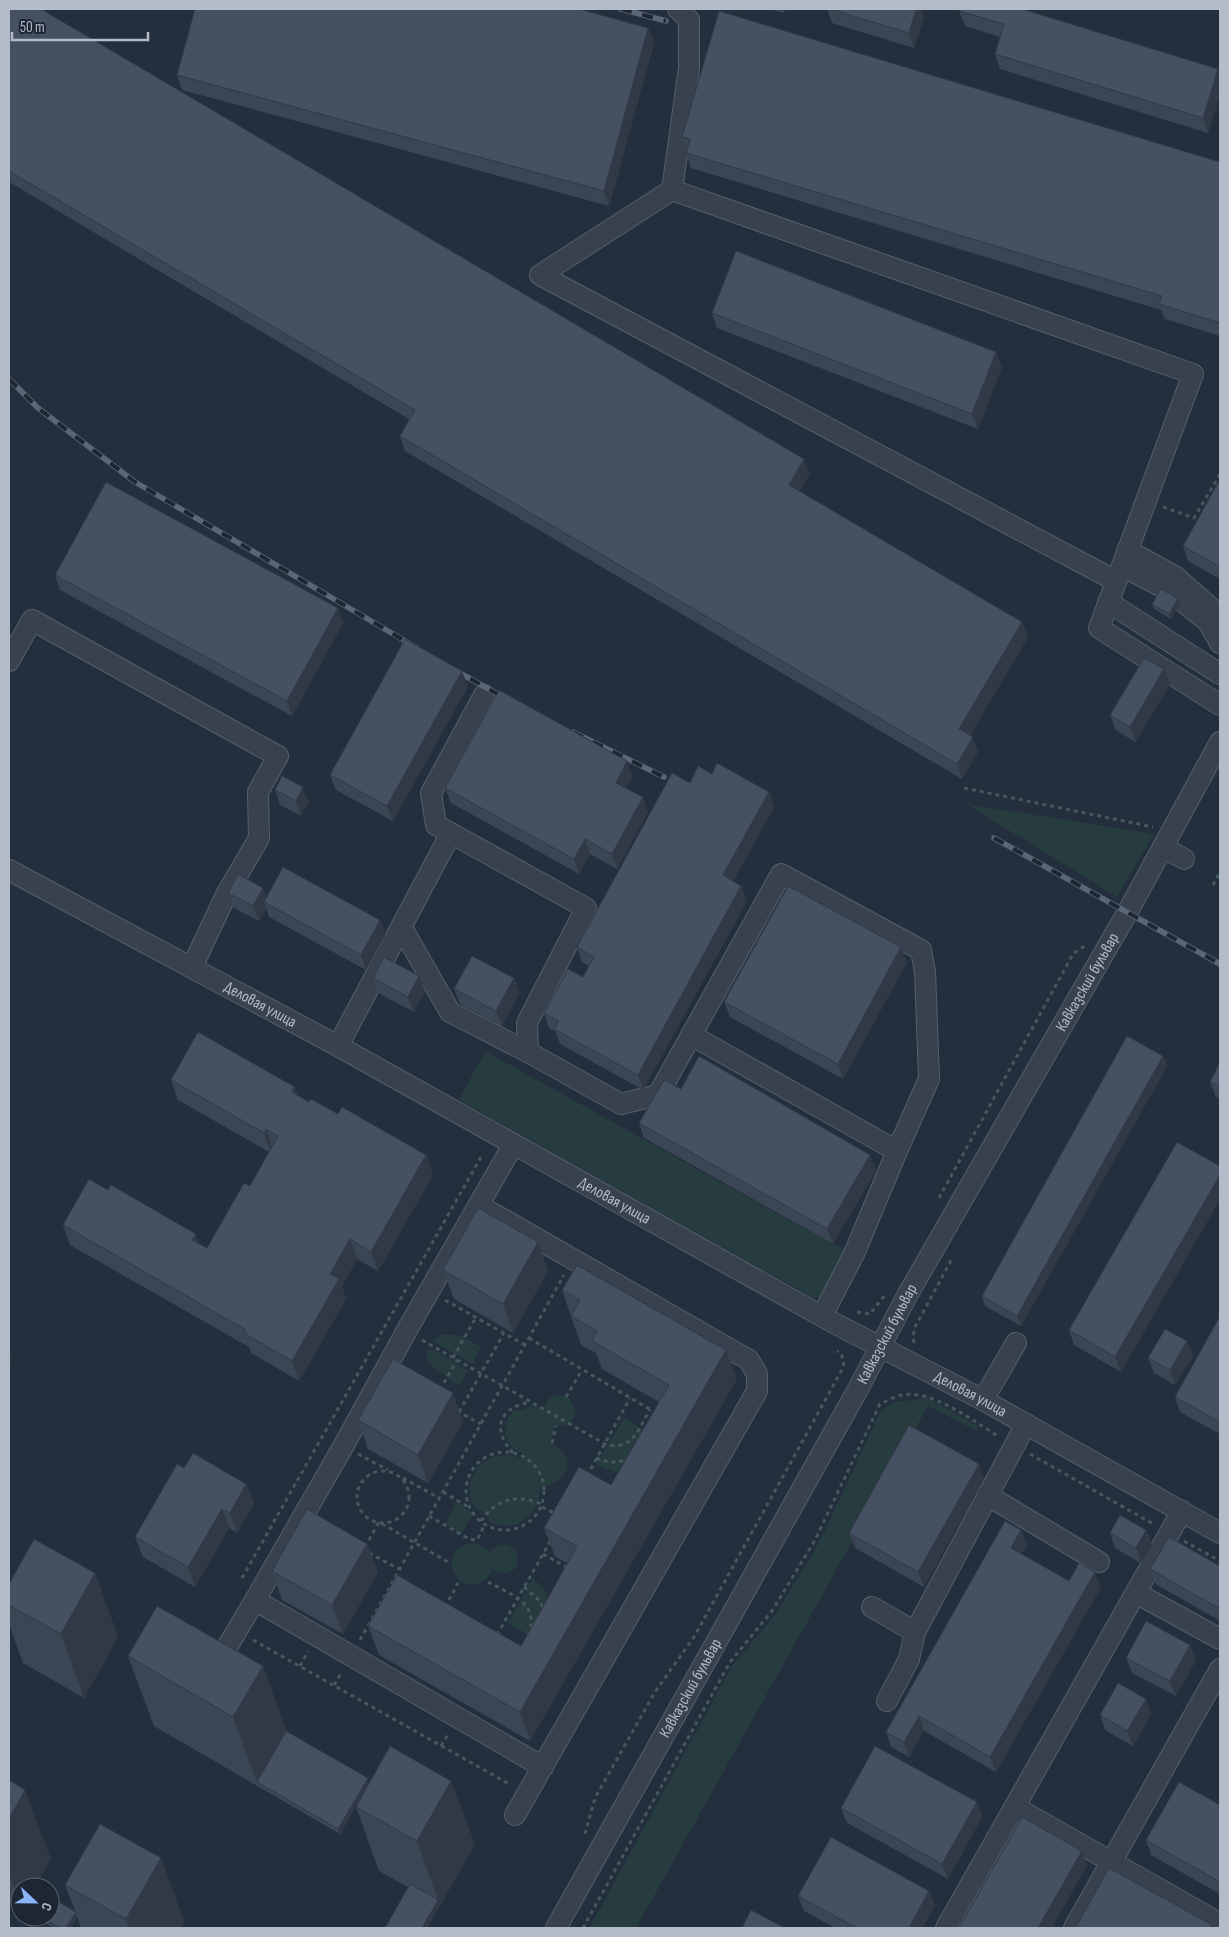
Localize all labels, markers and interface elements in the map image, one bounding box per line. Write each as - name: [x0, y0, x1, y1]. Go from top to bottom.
- scale bar: [12, 10, 149, 42]
- text: 50 m: [20, 18, 45, 37]
- street label: Кавказский бульвар: [1052, 930, 1123, 1035]
- street label: Деловая улица: [221, 977, 300, 1032]
- street label: Деловая улица: [575, 1173, 654, 1228]
- street label: Кавказский бульвар: [853, 1281, 921, 1387]
- street label: Деловая улица: [931, 1367, 1010, 1421]
- street label: Кавказский бульвар: [655, 1635, 726, 1741]
- north arrow: [10, 1877, 60, 1927]
- text: С: [37, 1900, 56, 1913]

